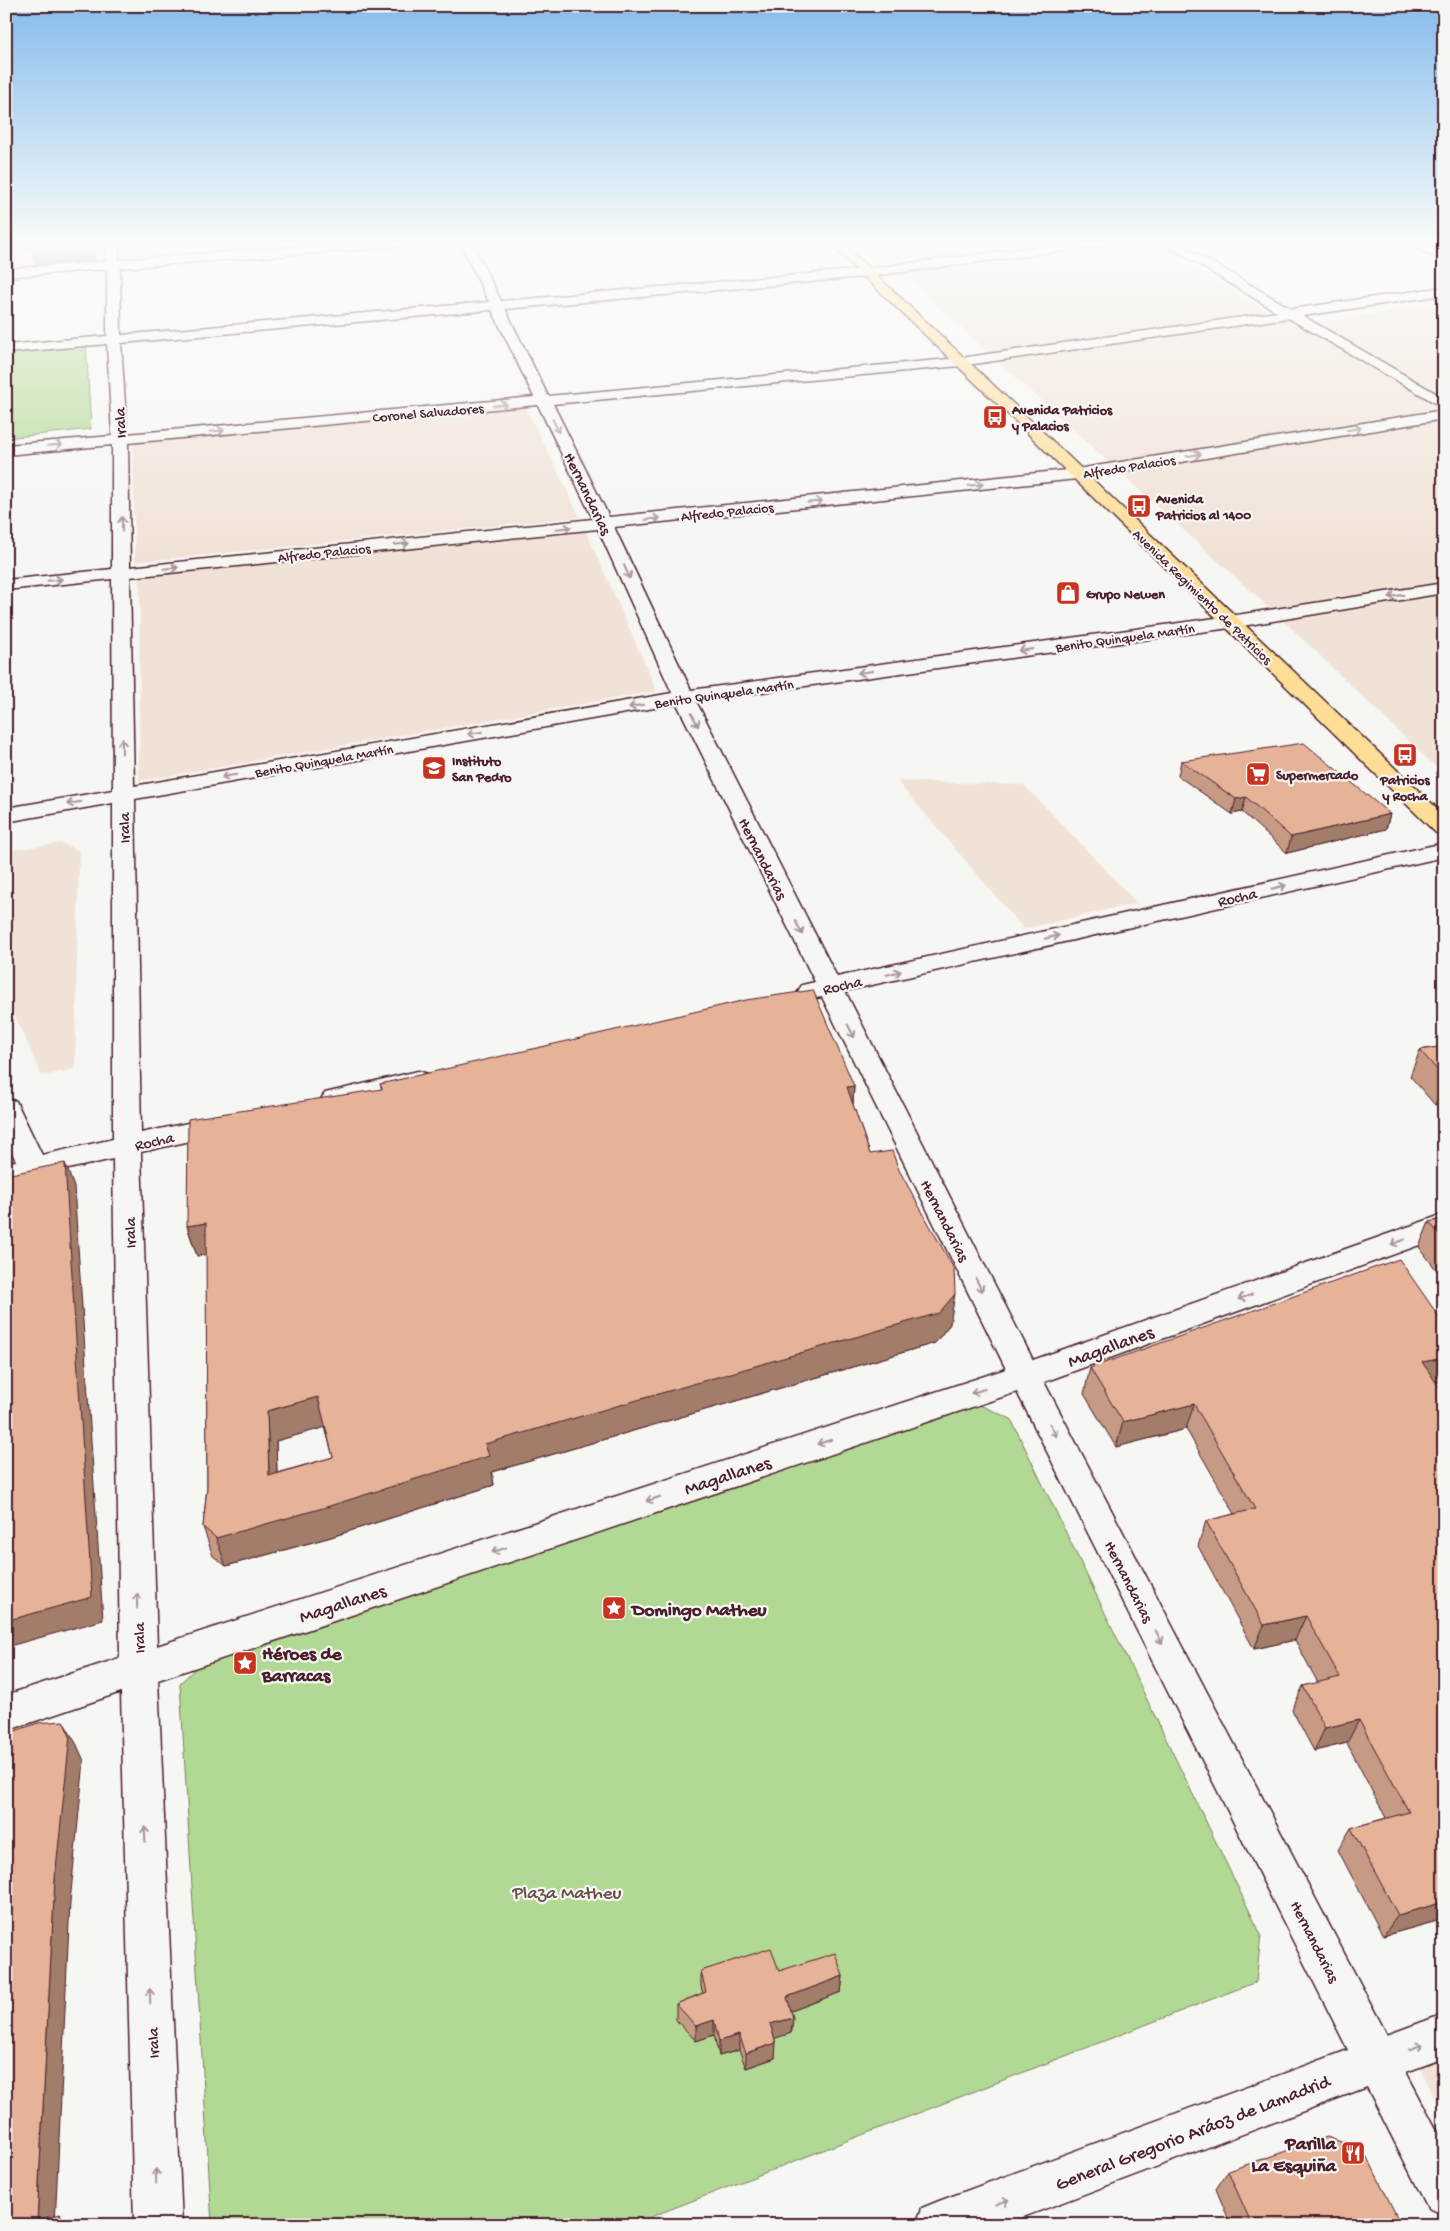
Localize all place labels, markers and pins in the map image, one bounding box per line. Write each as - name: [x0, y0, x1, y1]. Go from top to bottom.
- place label: Avenida Patricios y Palacios: [1011, 403, 1113, 436]
- bus stop icon: Avenida Patricios y Palacios: [982, 404, 1008, 430]
- place label: Avenida Patricios al 1400: [1155, 492, 1251, 525]
- bus stop icon: Avenida Patricios al 1400: [1126, 493, 1152, 519]
- shop icon: Grupo Newen: [1055, 580, 1081, 606]
- place label: Grupo Newen: [1086, 587, 1165, 604]
- bus stop icon: Patricios y Rocha: [1392, 742, 1418, 768]
- place label: Instituto San Pedro: [452, 754, 512, 787]
- school or university icon: Instituto San Pedro: [421, 755, 447, 781]
- supermarket icon: Supermercado: [1245, 761, 1271, 787]
- place label: Supermercado: [1276, 768, 1359, 785]
- place label: Patricios y Rocha: [1379, 773, 1431, 806]
- place icon: Domingo Matheu: [601, 1595, 627, 1621]
- place label: Domingo Matheu: [630, 1600, 767, 1623]
- place label: Héroes de Barracas: [261, 1644, 343, 1689]
- place icon: Héroes de Barracas: [232, 1650, 258, 1676]
- place label: Parilla La Esquiña: [1251, 2134, 1337, 2179]
- restaurant icon: Parilla La Esquiña: [1340, 2140, 1366, 2166]

